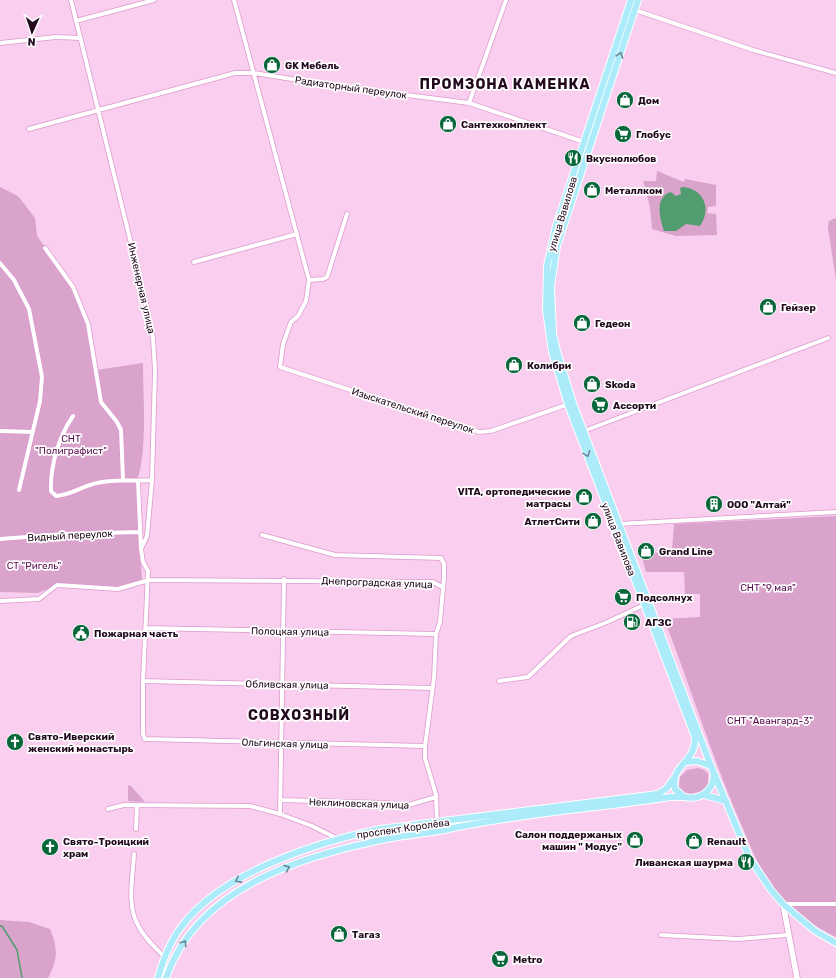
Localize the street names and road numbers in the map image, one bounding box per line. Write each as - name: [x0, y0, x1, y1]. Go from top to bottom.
- street label: Радиаторный переулок: [294, 74, 408, 102]
- street label: улица Вавилова: [546, 175, 580, 253]
- street label: Инженерная улица: [125, 242, 157, 335]
- street label: Изыскательский переулок: [350, 385, 476, 437]
- street label: улица Вавилова: [599, 501, 638, 578]
- street label: Видный переулок: [27, 528, 114, 544]
- street label: Днепроградская улица: [321, 575, 433, 591]
- street label: Полоцкая улица: [251, 625, 329, 639]
- street label: Обливская улица: [245, 678, 329, 692]
- street label: Ольгинская улица: [241, 736, 329, 752]
- street label: Неклиновская улица: [309, 796, 409, 812]
- street label: проспект Королёва: [356, 817, 450, 841]

